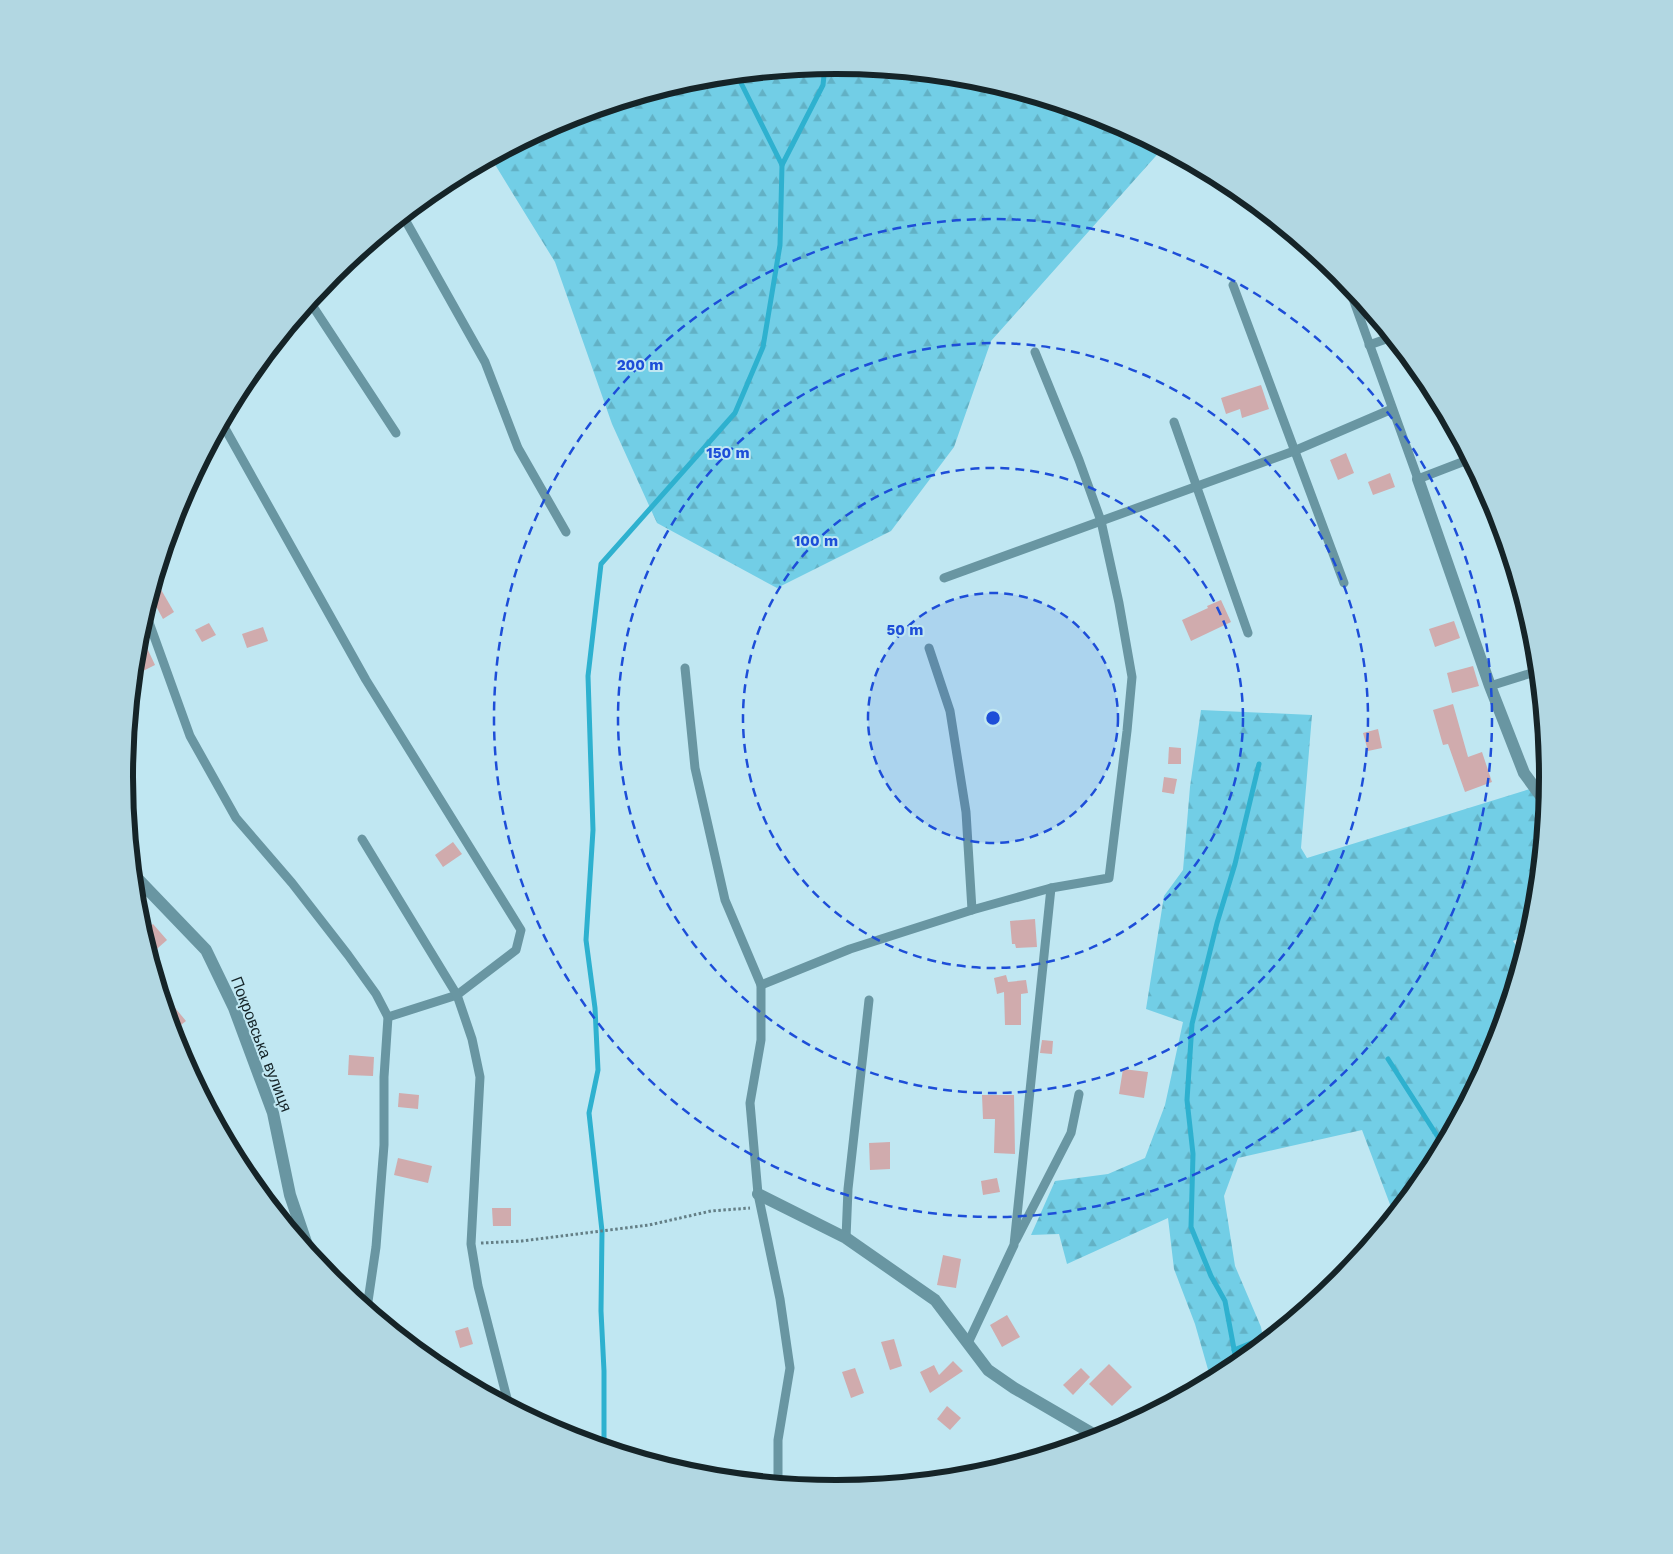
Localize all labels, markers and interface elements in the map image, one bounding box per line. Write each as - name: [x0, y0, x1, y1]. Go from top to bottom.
- text: 200 m: [617, 356, 663, 374]
- text: 150 m: [706, 444, 750, 462]
- text: 100 m: [794, 532, 838, 550]
- text: 50 m: [887, 621, 923, 639]
- centre of rings: [984, 709, 1002, 727]
- street label: Покровська вулиця: [227, 974, 296, 1115]

